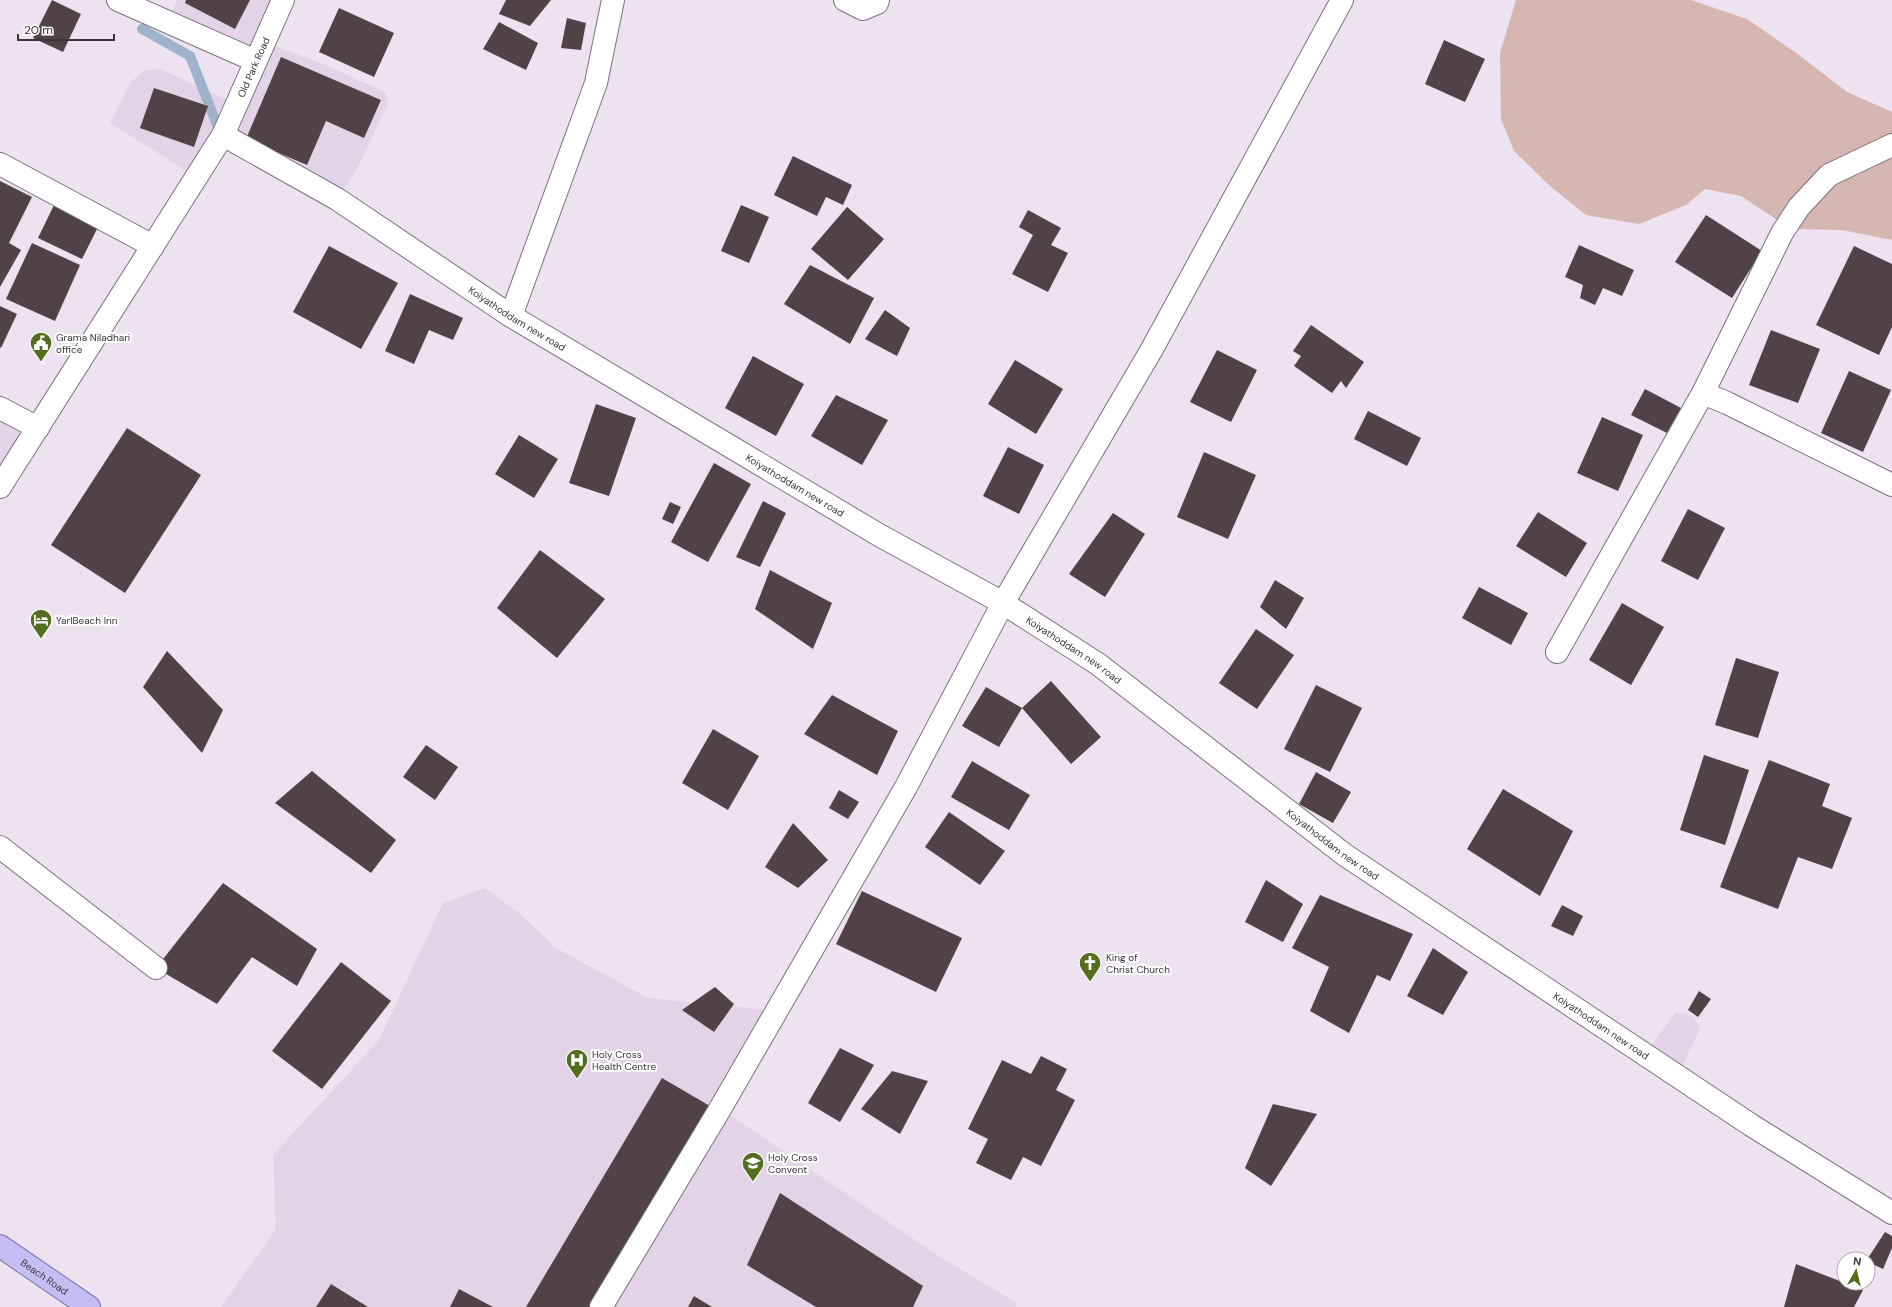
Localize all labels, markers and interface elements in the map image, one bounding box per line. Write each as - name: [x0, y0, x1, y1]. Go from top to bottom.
- scale bar: [18, 16, 114, 42]
- text: 20 m: [24, 22, 53, 38]
- street label: Old Park Road: [235, 35, 273, 100]
- street label: Koiyathoddam new road: [466, 283, 568, 354]
- public building icon: Grama Niladhari office: [28, 330, 54, 363]
- place label: Grama Niladhari office: [56, 331, 130, 356]
- street label: Koiyathoddam new road: [743, 451, 846, 520]
- hotel icon: YarlBeach Inn: [28, 607, 54, 640]
- street label: Koiyathoddam new road: [1023, 613, 1124, 687]
- place label: YarlBeach Inn: [56, 614, 118, 627]
- street label: Koiyathoddam new road: [1283, 806, 1382, 883]
- church icon: King of Christ Church: [1077, 950, 1103, 983]
- place label: King of Christ Church: [1106, 951, 1170, 976]
- street label: Koiyathoddam new road: [1551, 989, 1651, 1062]
- hospital icon: Holy Cross Health Centre: [564, 1047, 590, 1080]
- place label: Holy Cross Health Centre: [592, 1048, 657, 1073]
- school or university icon: Holy Cross Convent: [740, 1150, 766, 1183]
- place label: Holy Cross Convent: [768, 1151, 818, 1176]
- north arrow: [1836, 1251, 1876, 1291]
- text: N: [1852, 1254, 1862, 1269]
- street label: Beach Road: [18, 1256, 70, 1298]

